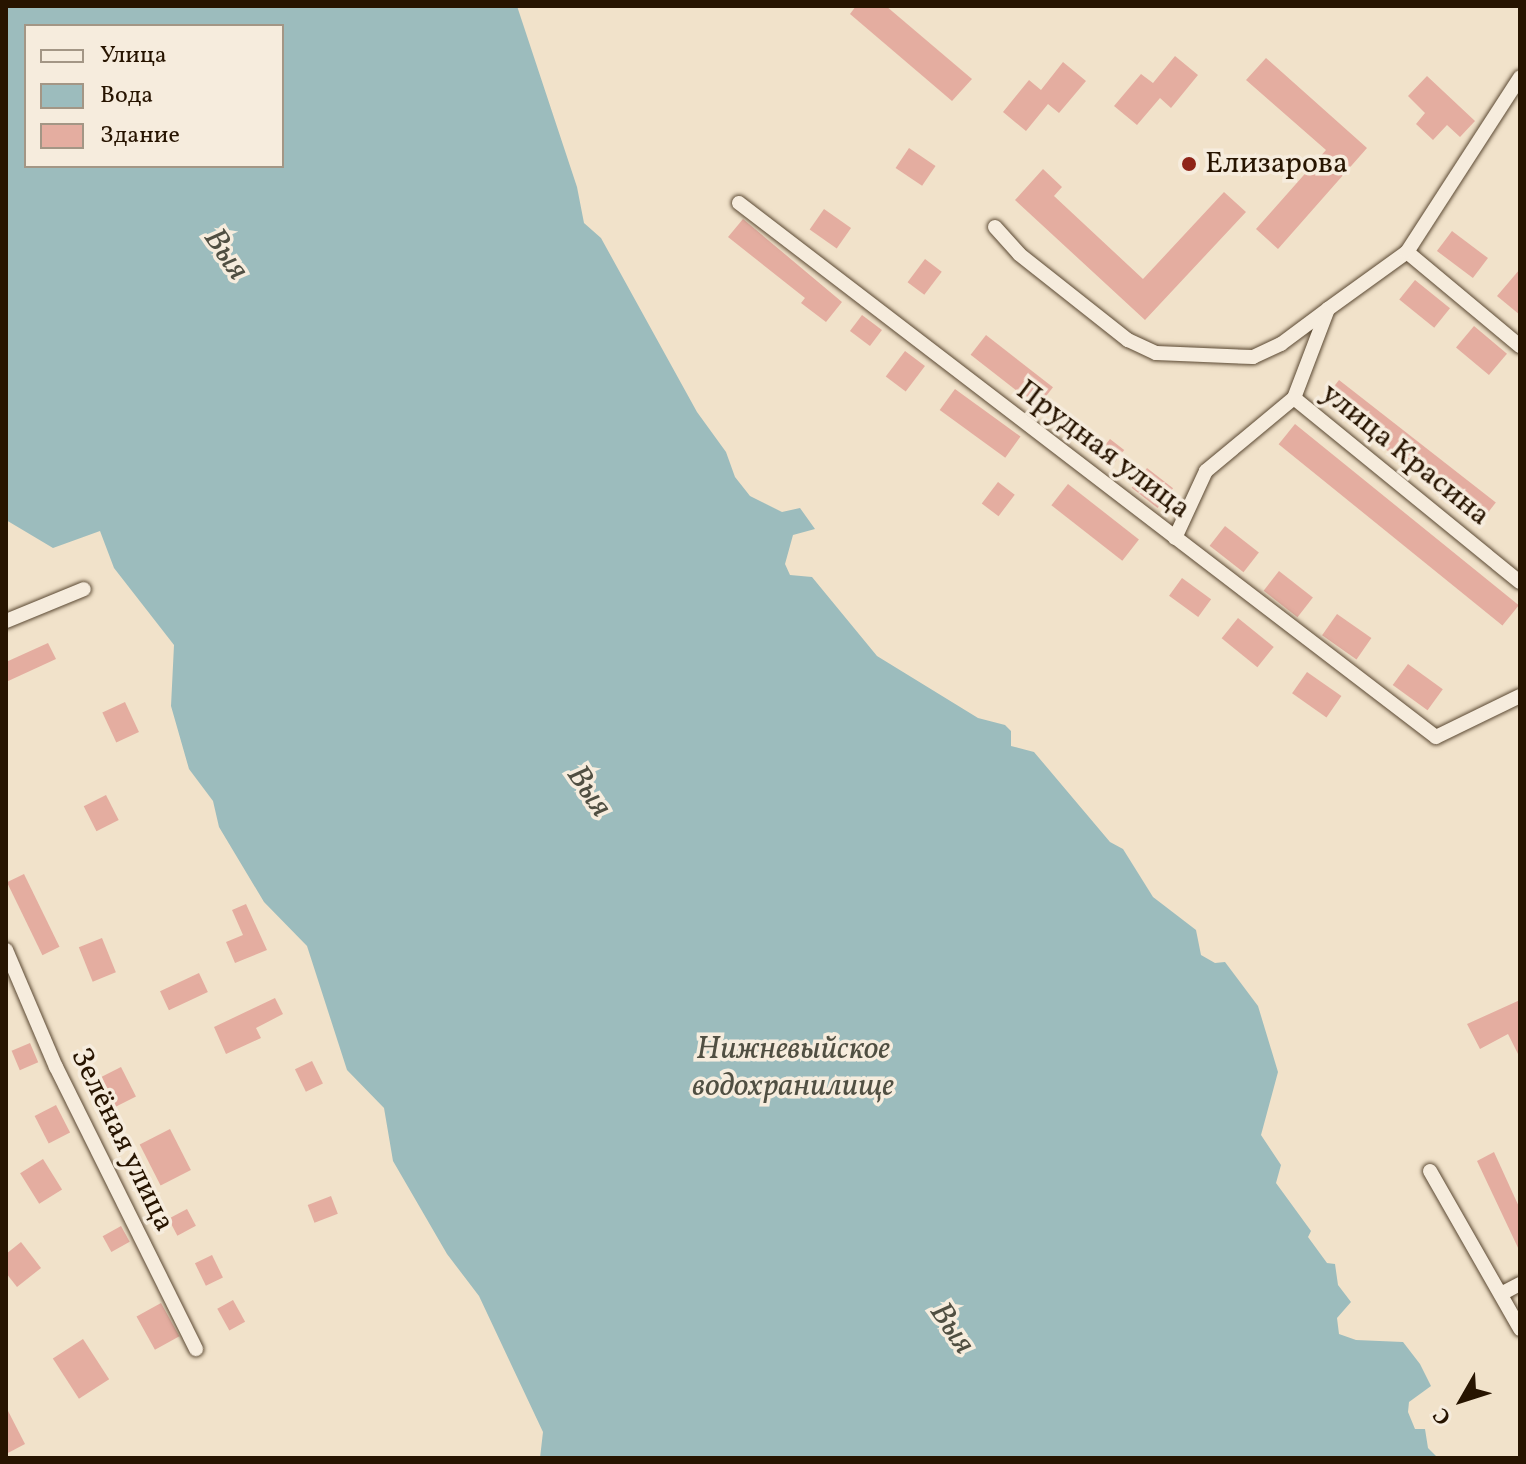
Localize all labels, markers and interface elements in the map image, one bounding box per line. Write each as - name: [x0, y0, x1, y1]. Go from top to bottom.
- legend: [24, 24, 284, 168]
- text: Улица: [100, 39, 167, 73]
- text: Вода: [100, 79, 153, 113]
- text: Здание: [100, 119, 180, 153]
- place label: Елизарова: [1205, 146, 1348, 182]
- marker: Елизарова: [1180, 155, 1198, 173]
- water label: Выя: [194, 222, 256, 288]
- street label: Прудная улица: [1008, 372, 1198, 528]
- street label: улица Красина: [1313, 376, 1497, 534]
- water label: Выя: [557, 759, 619, 825]
- water label: Нижневыйское водохранилище: [692, 1032, 894, 1107]
- street label: Зелёная улица: [62, 1042, 182, 1238]
- water label: Выя: [920, 1296, 982, 1362]
- north arrow: [1422, 1360, 1502, 1440]
- text: С: [1426, 1400, 1459, 1431]

